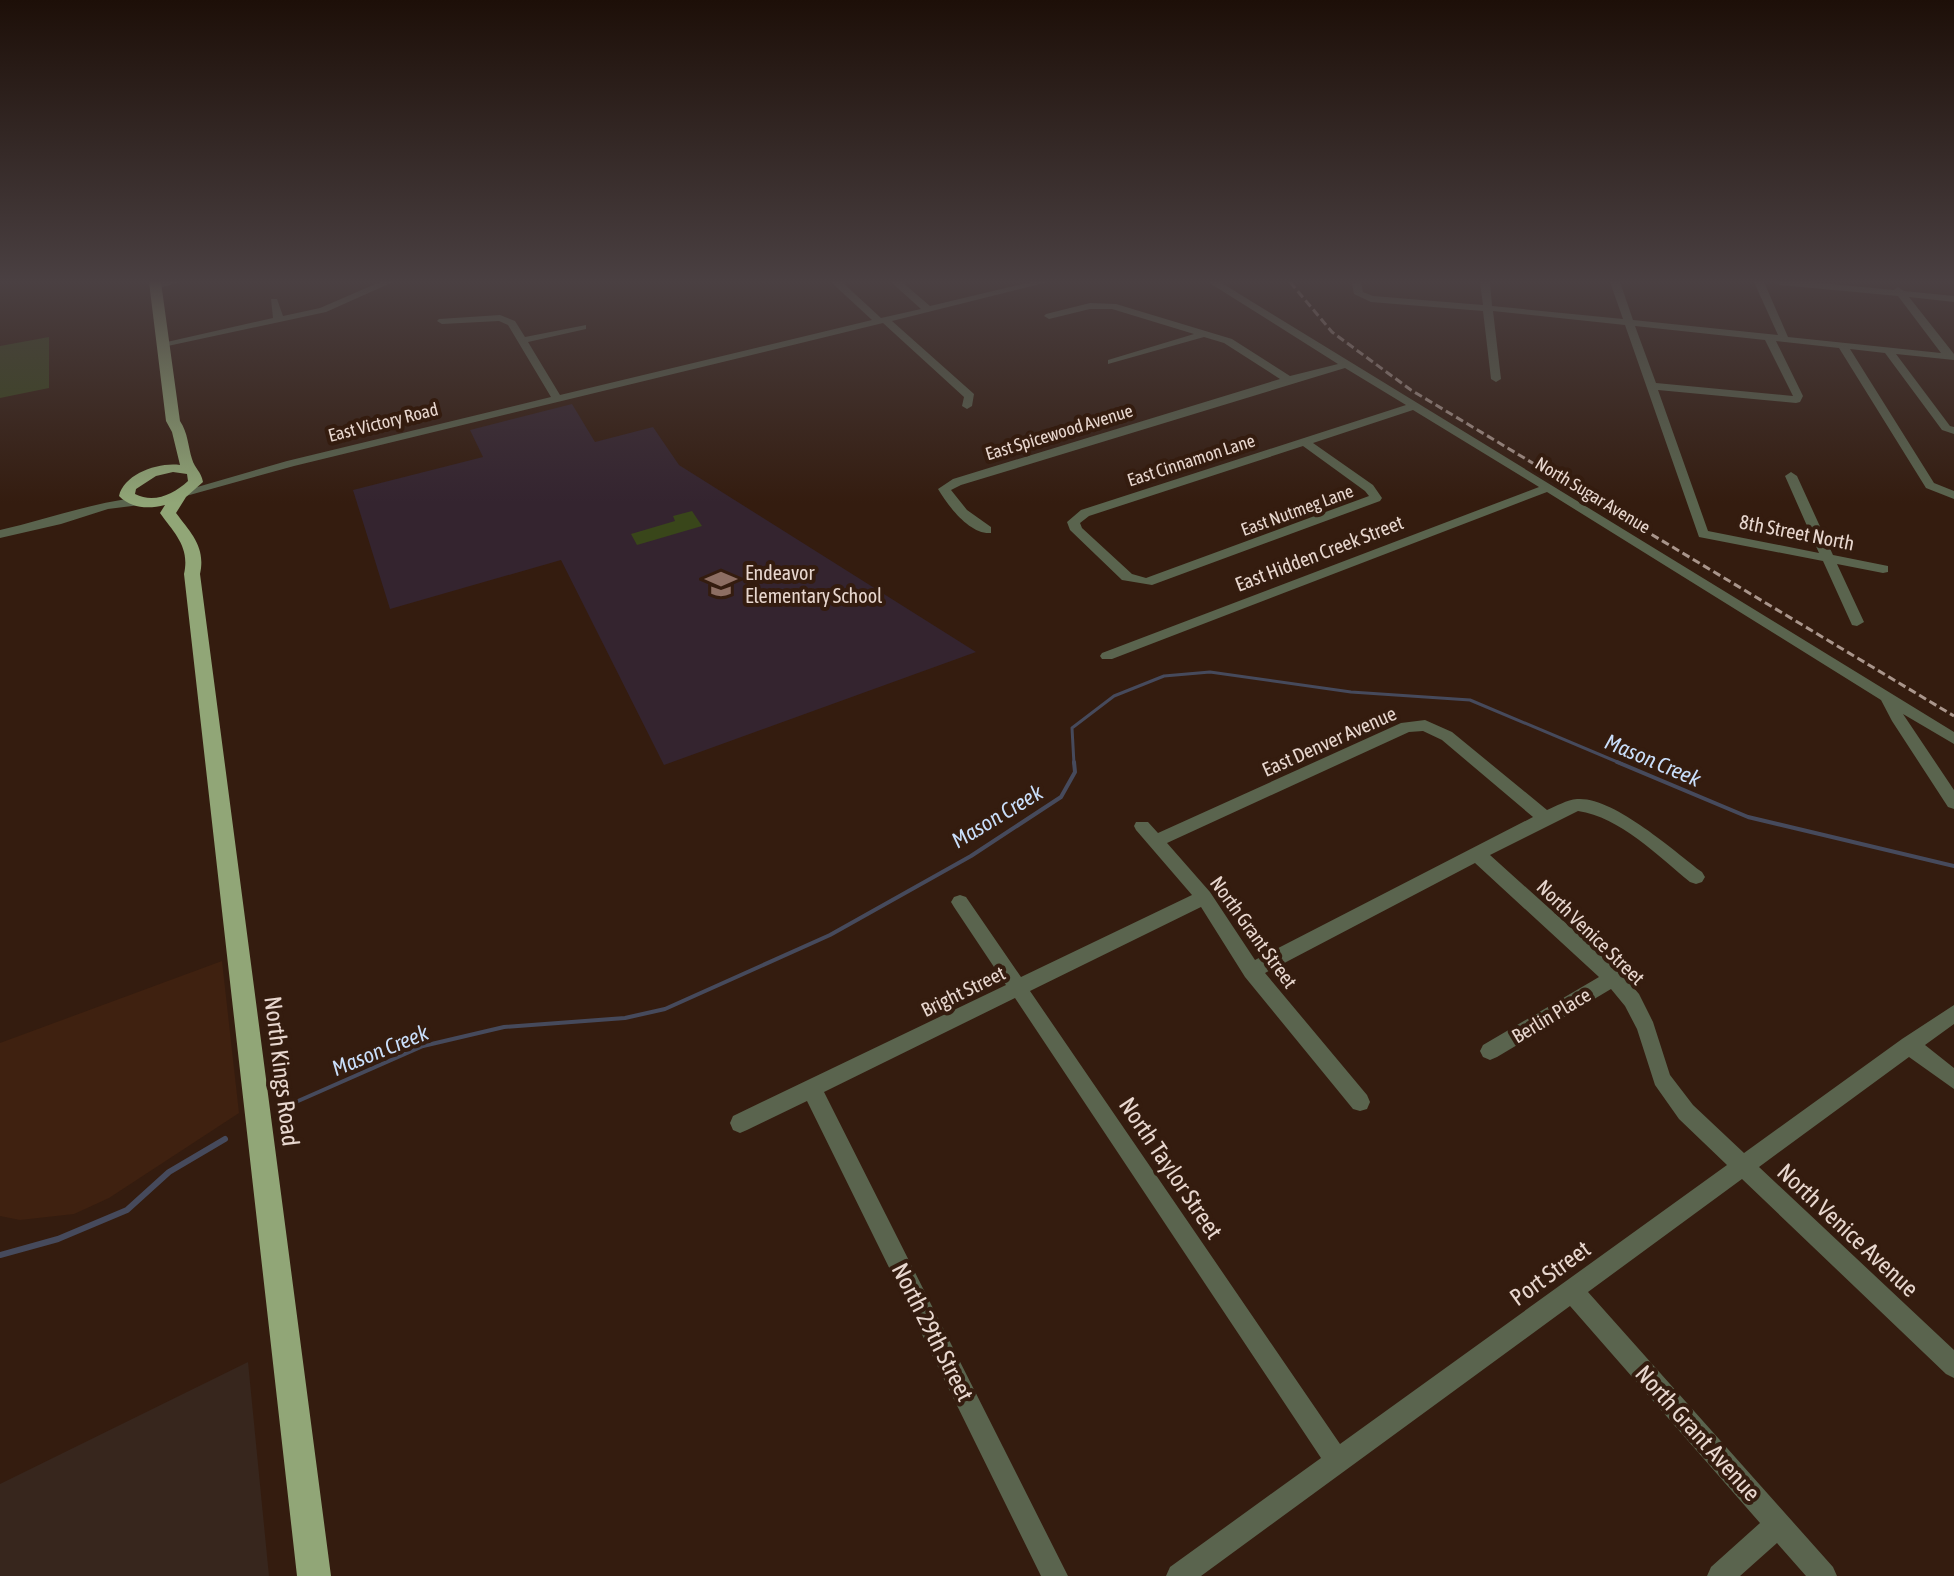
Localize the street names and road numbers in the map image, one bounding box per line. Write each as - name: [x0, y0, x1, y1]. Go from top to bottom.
- street label: East Victory Road: [326, 398, 440, 446]
- street label: East Spicewood Avenue: [983, 400, 1135, 464]
- street label: East Cinnamon Lane: [1125, 429, 1257, 491]
- street label: North Sugar Avenue: [1532, 452, 1654, 538]
- street label: East Nutmeg Lane: [1238, 480, 1356, 540]
- street label: East Hidden Creek Street: [1232, 510, 1407, 596]
- street label: 8th Street North: [1738, 510, 1856, 554]
- street label: East Denver Avenue: [1258, 701, 1400, 781]
- street label: North Grant Street: [1206, 872, 1302, 993]
- street label: North Venice Street: [1532, 875, 1650, 989]
- street label: Bright Street: [917, 961, 1009, 1021]
- street label: Berlin Place: [1507, 983, 1595, 1047]
- street label: North Kings Road: [259, 994, 305, 1148]
- street label: North Taylor Street: [1114, 1092, 1228, 1244]
- street label: North Venice Avenue: [1772, 1158, 1924, 1302]
- street label: Port Street: [1505, 1235, 1595, 1311]
- street label: North 29th Street: [887, 1259, 979, 1406]
- street label: North Grant Avenue: [1630, 1360, 1766, 1506]

